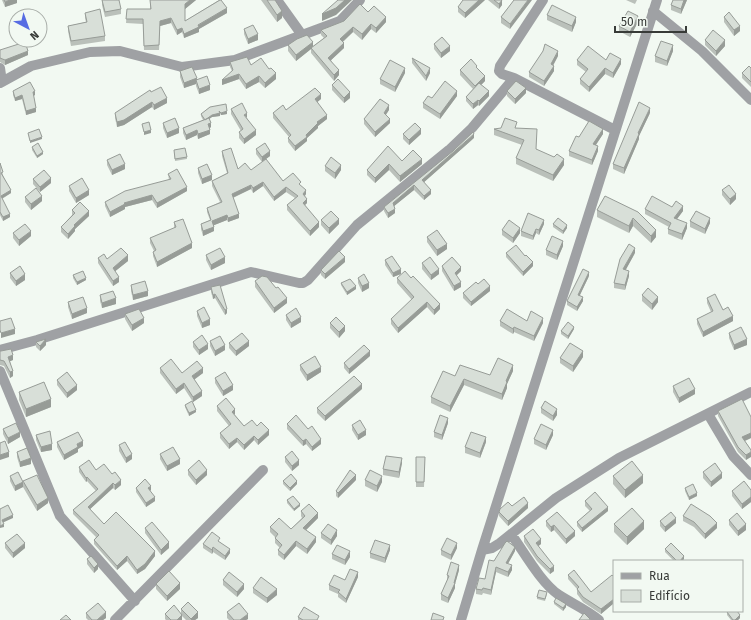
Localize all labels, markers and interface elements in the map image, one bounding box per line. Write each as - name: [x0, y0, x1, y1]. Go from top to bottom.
- north arrow: [8, 8, 48, 48]
- scale bar: [615, 8, 686, 34]
- text: 50 m: [621, 15, 647, 29]
- text: N: [27, 28, 41, 42]
- legend: [613, 560, 743, 612]
- text: Rua: [649, 569, 670, 583]
- text: Edifício: [649, 589, 690, 603]

